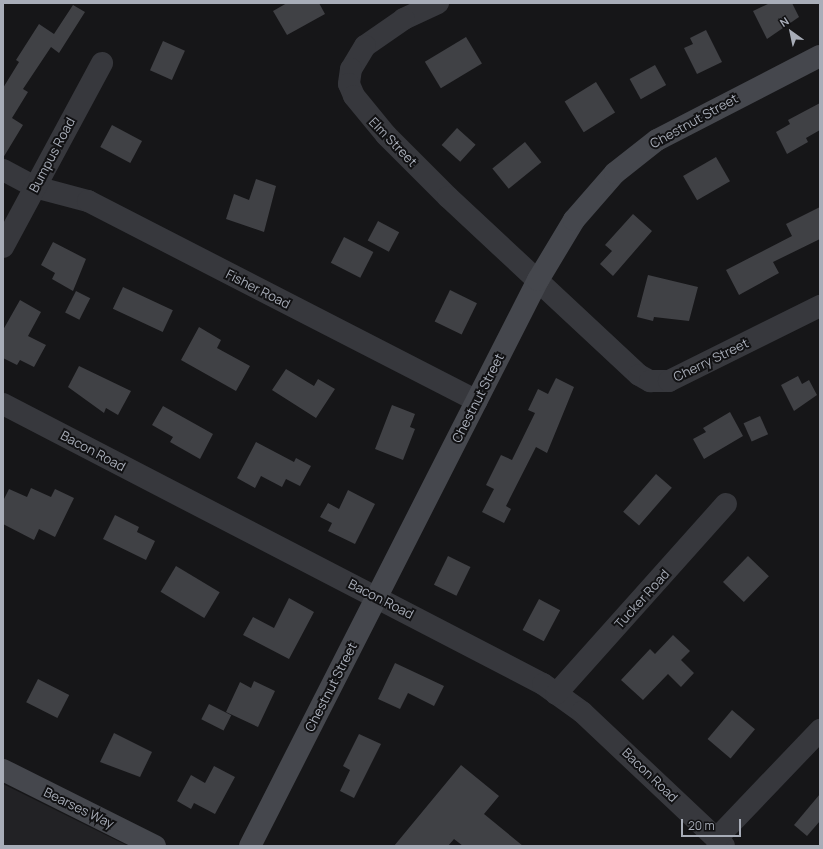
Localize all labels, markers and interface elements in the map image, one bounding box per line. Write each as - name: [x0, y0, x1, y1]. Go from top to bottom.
- north arrow: [771, 12, 811, 52]
- text: N: [777, 13, 792, 30]
- street label: Chestnut Street: [647, 90, 741, 152]
- street label: Elm Street: [366, 114, 420, 170]
- street label: Bumpus Road: [26, 115, 78, 195]
- street label: Fisher Road: [223, 266, 293, 312]
- street label: Cherry Street: [671, 335, 751, 385]
- street label: Chestnut Street: [449, 351, 507, 445]
- street label: Bacon Road: [58, 427, 128, 475]
- street label: Tucker Road: [611, 566, 673, 632]
- street label: Bacon Road: [346, 576, 416, 622]
- street label: Chestnut Street: [302, 640, 360, 734]
- street label: Bacon Road: [619, 745, 681, 805]
- street label: Bearses Way: [41, 784, 117, 832]
- scale bar: [683, 811, 743, 837]
- text: 20 m: [688, 817, 715, 834]

